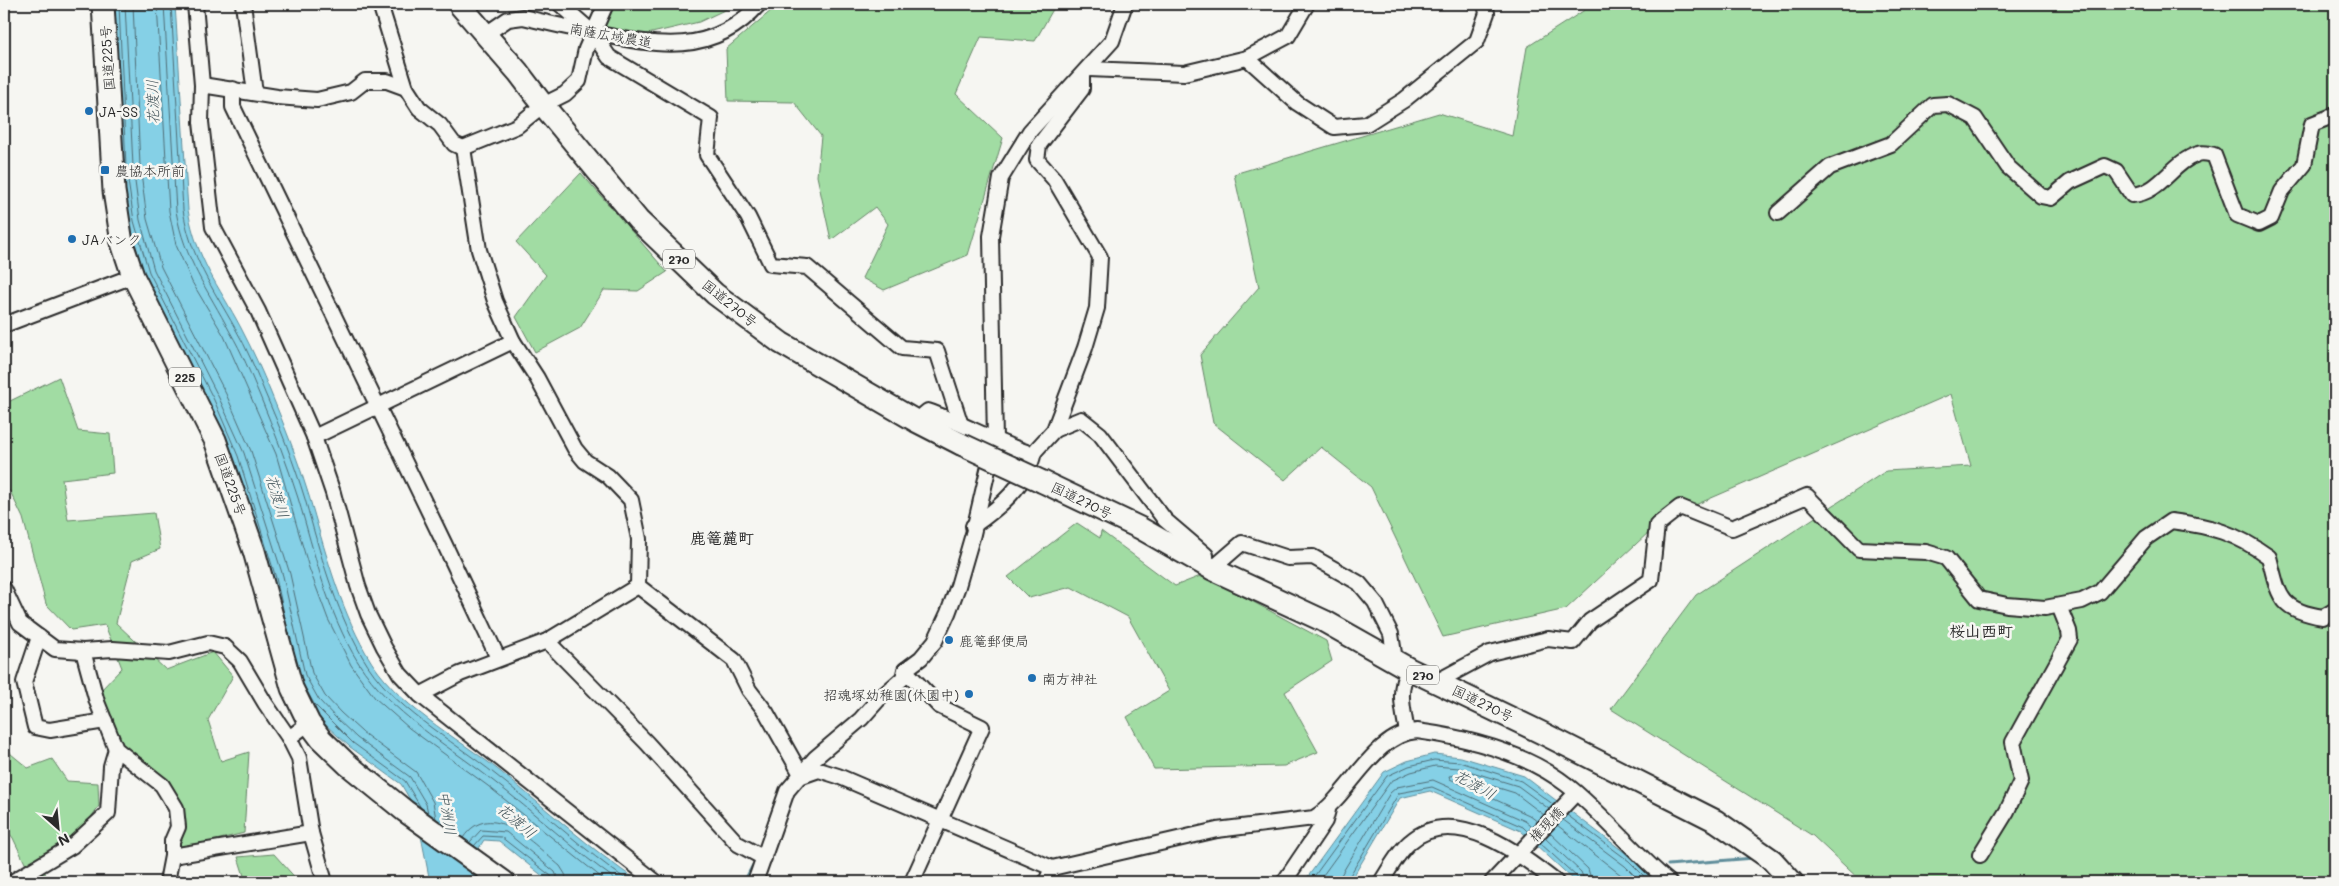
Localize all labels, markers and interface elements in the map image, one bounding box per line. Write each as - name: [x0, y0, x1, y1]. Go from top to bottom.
- street label: 南薩広域農道: [568, 18, 654, 52]
- street label: 国道225号: [95, 25, 119, 91]
- water label: 花渡川: [141, 79, 163, 125]
- place label: JA-SS: [99, 102, 138, 121]
- marker: JA-SS: [83, 105, 95, 117]
- place label: 農協本所前: [115, 161, 185, 180]
- marker: 農協本所前: [99, 164, 111, 176]
- place label: JAバンク: [82, 230, 141, 249]
- marker: JAバンク: [66, 233, 78, 245]
- road number: 270: [663, 250, 695, 268]
- street label: 国道270号: [698, 275, 762, 331]
- road number: 225: [169, 368, 201, 387]
- street label: 国道225号: [211, 450, 251, 518]
- water label: 花渡川: [262, 472, 294, 520]
- street label: 国道270号: [1048, 477, 1116, 523]
- district label: 鹿篭麓町: [690, 527, 754, 548]
- district label: 桜山西町: [1949, 620, 2013, 641]
- place label: 鹿篭郵便局: [959, 631, 1029, 650]
- marker: 鹿篭郵便局: [943, 634, 955, 646]
- road number: 270: [1407, 666, 1439, 684]
- place label: 南方神社: [1042, 669, 1098, 688]
- marker: 南方神社: [1026, 672, 1038, 684]
- street label: 国道270号: [1449, 680, 1517, 726]
- place label: 招魂塚幼稚園(休園中): [823, 685, 959, 704]
- marker: 招魂塚幼稚園(休園中): [963, 688, 975, 700]
- water label: 花渡川: [1450, 764, 1500, 804]
- water label: 中洲川: [435, 789, 461, 837]
- water label: 花渡川: [493, 798, 541, 842]
- street label: 権現橋: [1525, 802, 1567, 846]
- north arrow: [32, 804, 82, 854]
- text: N: [55, 829, 73, 851]

